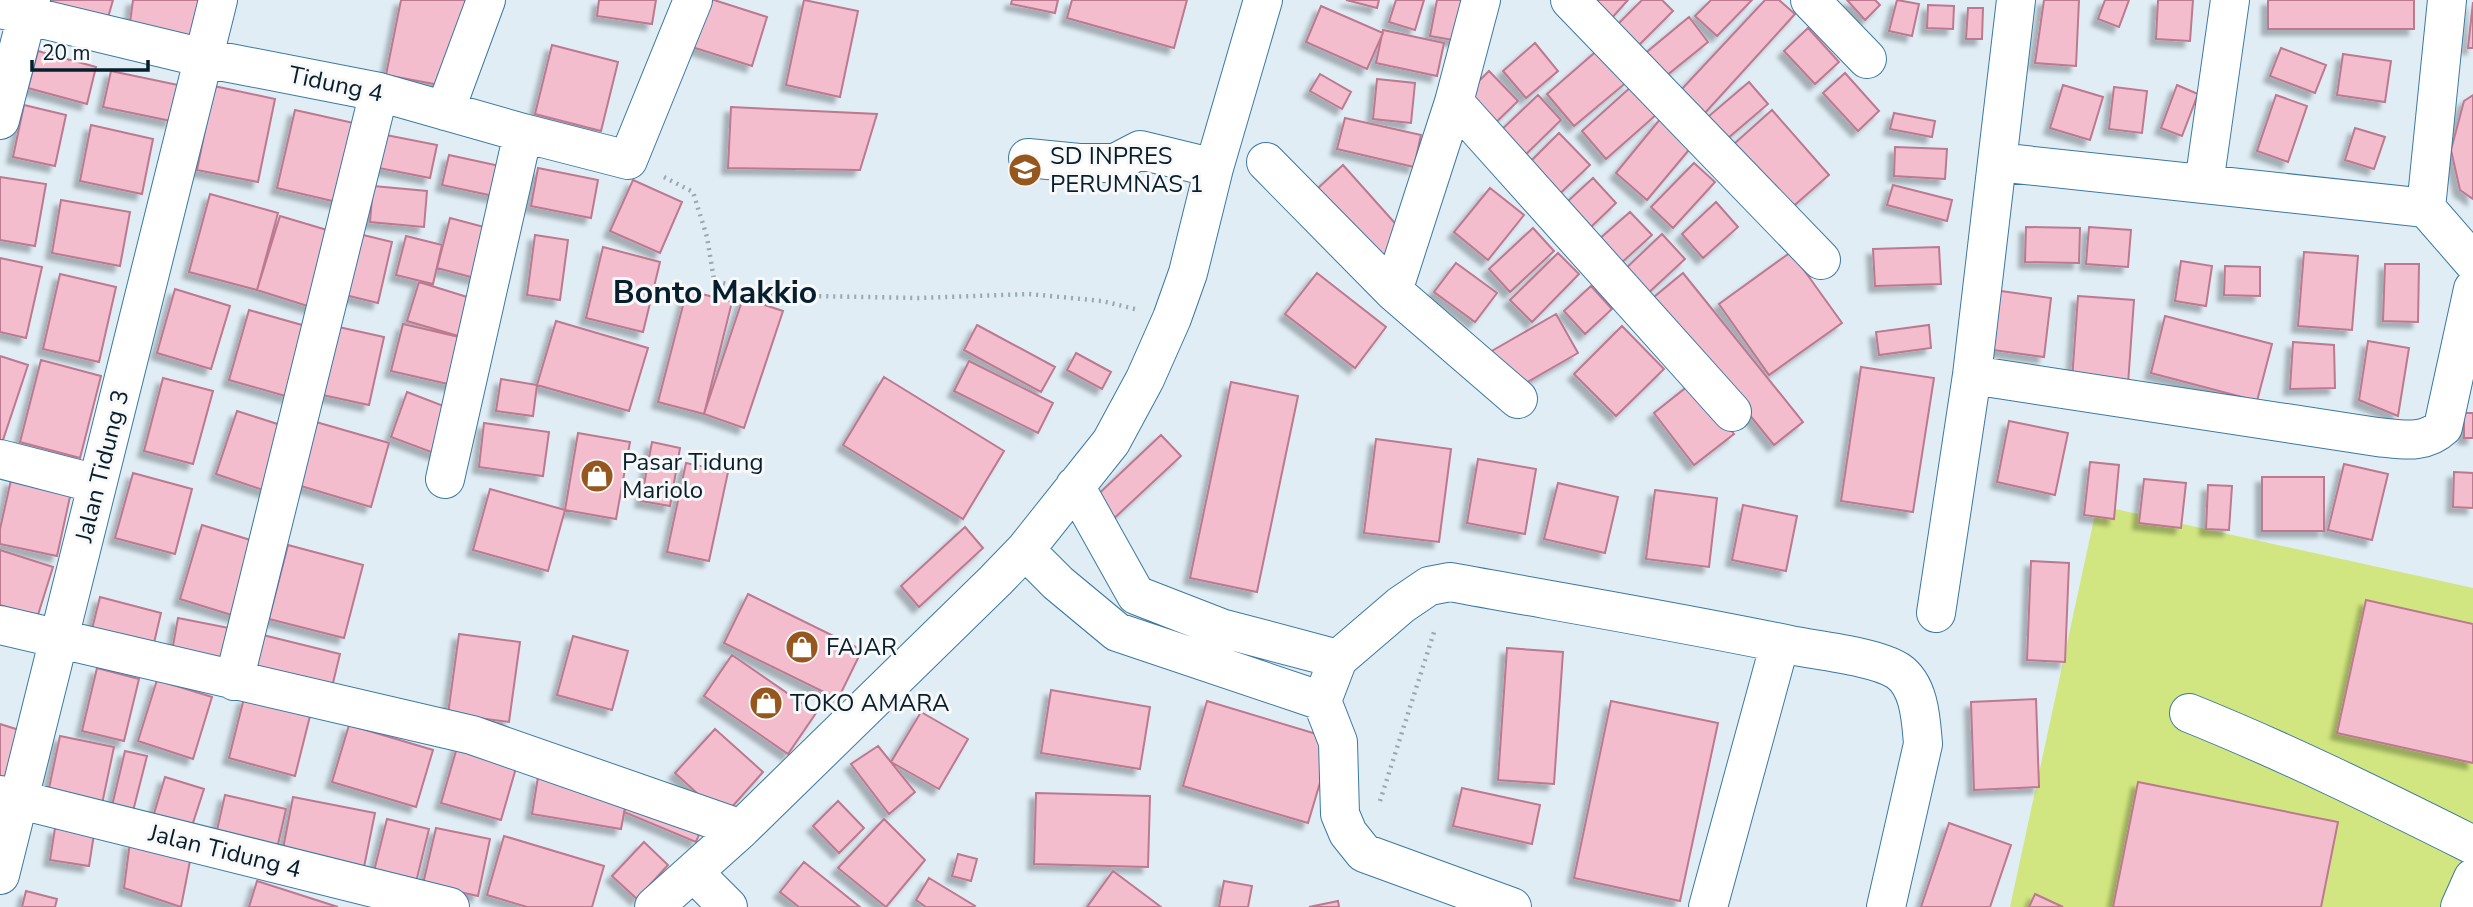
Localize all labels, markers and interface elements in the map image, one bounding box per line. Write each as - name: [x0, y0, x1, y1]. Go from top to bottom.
- scale bar: [32, 28, 147, 72]
- text: 20 m: [42, 39, 91, 67]
- street label: Tidung 4: [286, 58, 386, 110]
- place label: SD INPRES PERUMNAS 1: [1050, 140, 1204, 200]
- school or university icon: SD INPRES PERUMNAS 1: [1006, 151, 1044, 189]
- district label: Bonto Makkio: [613, 271, 817, 314]
- street label: Jalan Tidung 3: [67, 387, 136, 546]
- place label: Pasar Tidung Mariolo: [622, 446, 764, 506]
- shop icon: Pasar Tidung Mariolo: [578, 457, 616, 495]
- shop icon: FAJAR: [783, 628, 821, 666]
- place label: FAJAR: [826, 631, 897, 663]
- shop icon: TOKO AMARA: [747, 684, 785, 722]
- place label: TOKO AMARA: [790, 687, 950, 719]
- street label: Jalan Tidung 4: [145, 816, 304, 885]

